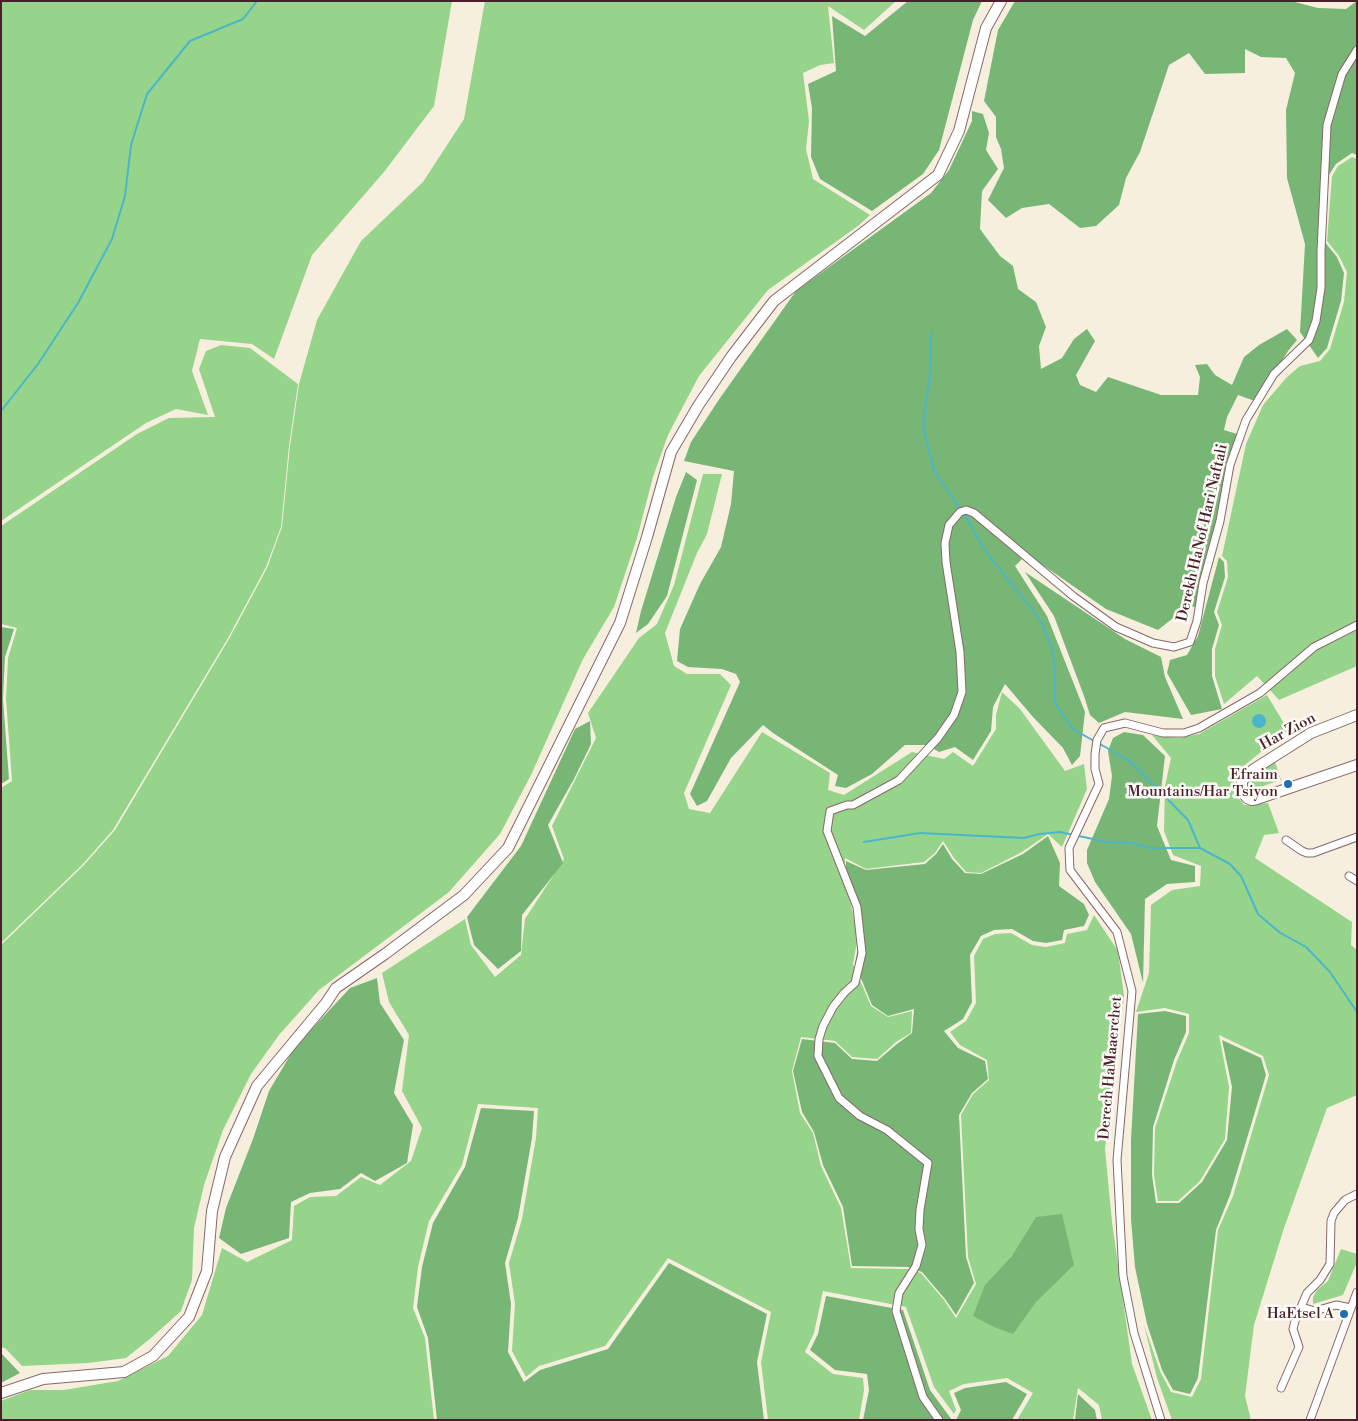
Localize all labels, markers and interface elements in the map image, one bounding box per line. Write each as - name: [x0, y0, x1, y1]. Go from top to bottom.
- street label: Derekh HaNof Hari Naftali: [1174, 442, 1232, 624]
- street label: Har Zion: [1257, 709, 1319, 755]
- place label: Efraim Mountains/Har Tsiyon: [1128, 766, 1278, 801]
- marker: Efraim Mountains/Har Tsiyon: [1282, 778, 1294, 790]
- street label: Derech HaMaaerchet: [1096, 996, 1126, 1140]
- place label: HaEtsel A: [1267, 1305, 1334, 1323]
- marker: HaEtsel A: [1338, 1308, 1350, 1320]

